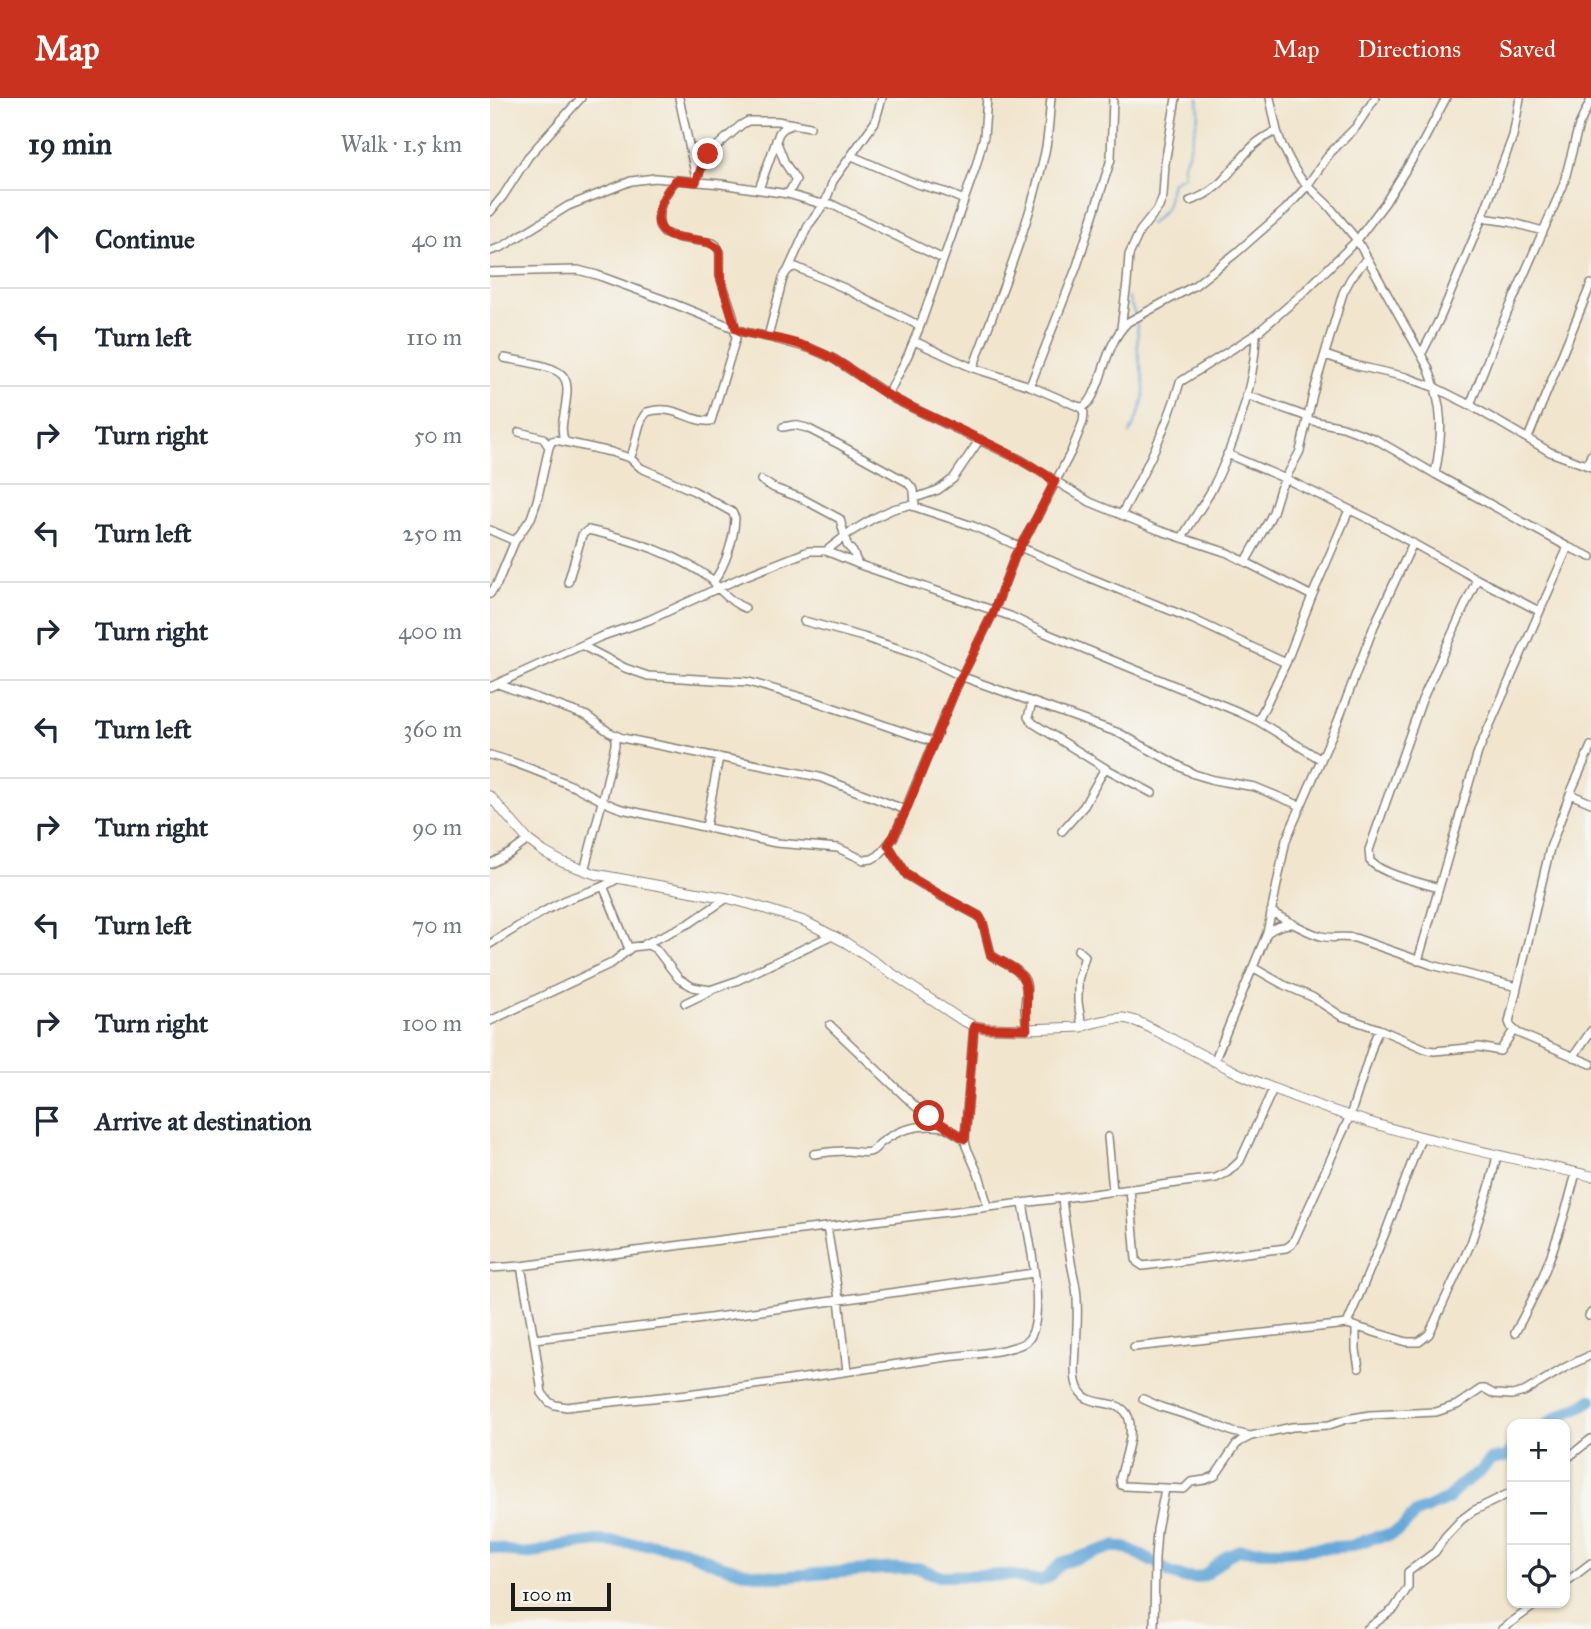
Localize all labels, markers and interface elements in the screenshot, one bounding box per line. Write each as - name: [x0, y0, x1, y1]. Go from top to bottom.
- text: Map: [35, 29, 99, 69]
- text: Map: [1273, 34, 1320, 64]
- text: Directions: [1358, 34, 1461, 64]
- text: Saved: [1499, 34, 1556, 64]
- text: 19 min: [28, 126, 112, 162]
- text: Walk · 1.5 km: [341, 130, 462, 158]
- route end: [692, 138, 723, 169]
- icon: ahead: [28, 220, 66, 258]
- text: Continue: [95, 223, 195, 255]
- text: 40 m: [412, 225, 462, 253]
- icon: left: [28, 318, 66, 356]
- text: Turn left: [95, 321, 191, 353]
- text: 110 m: [406, 323, 462, 351]
- icon: right: [28, 416, 66, 454]
- text: Turn right: [95, 419, 208, 451]
- text: 50 m: [414, 421, 462, 449]
- icon: left: [28, 514, 66, 552]
- text: Turn left: [95, 517, 191, 549]
- text: 250 m: [402, 519, 462, 547]
- icon: right: [28, 612, 66, 650]
- text: Turn right: [95, 615, 208, 647]
- text: 400 m: [398, 617, 462, 645]
- icon: left: [28, 710, 66, 748]
- text: Turn left: [95, 713, 191, 745]
- text: 360 m: [403, 715, 462, 743]
- icon: right: [28, 808, 66, 846]
- text: Turn right: [95, 811, 208, 843]
- text: 90 m: [412, 813, 462, 841]
- icon: left: [28, 906, 66, 944]
- text: Turn left: [95, 909, 191, 941]
- text: 70 m: [412, 911, 462, 939]
- icon: right: [28, 1004, 66, 1042]
- text: Turn right: [95, 1007, 208, 1039]
- text: 100 m: [402, 1009, 462, 1037]
- route start: [913, 1100, 944, 1131]
- icon: arrive: [28, 1102, 66, 1140]
- text: Arrive at destination: [95, 1105, 312, 1137]
- map controls: [1507, 1419, 1570, 1608]
- button: +: [1507, 1419, 1570, 1482]
- button: −: [1507, 1482, 1570, 1545]
- button: locate: [1507, 1545, 1570, 1608]
- scale bar: [511, 1580, 611, 1612]
- text: 100 m: [522, 1583, 572, 1606]

